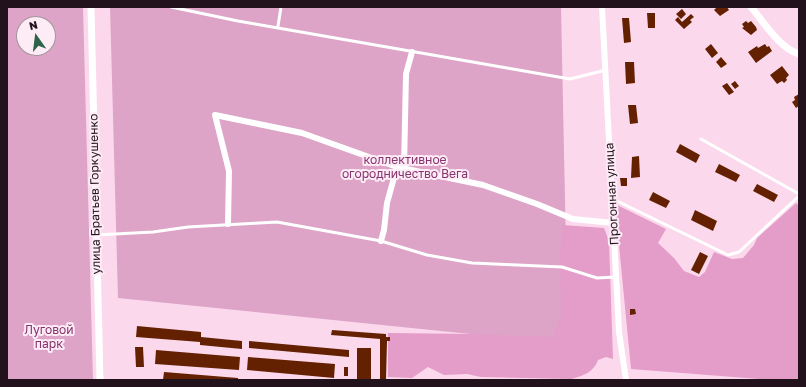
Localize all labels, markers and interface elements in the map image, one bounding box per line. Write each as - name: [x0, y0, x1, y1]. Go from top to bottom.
- north arrow: [16, 16, 56, 56]
- text: N: [28, 18, 39, 32]
- street label: улица Братьев Горкушенко: [86, 113, 104, 275]
- street label: Прогонная улица: [602, 142, 622, 246]
- park label: коллективное огородничество Вега: [342, 153, 468, 181]
- park label: Луговой парк: [24, 323, 74, 351]

